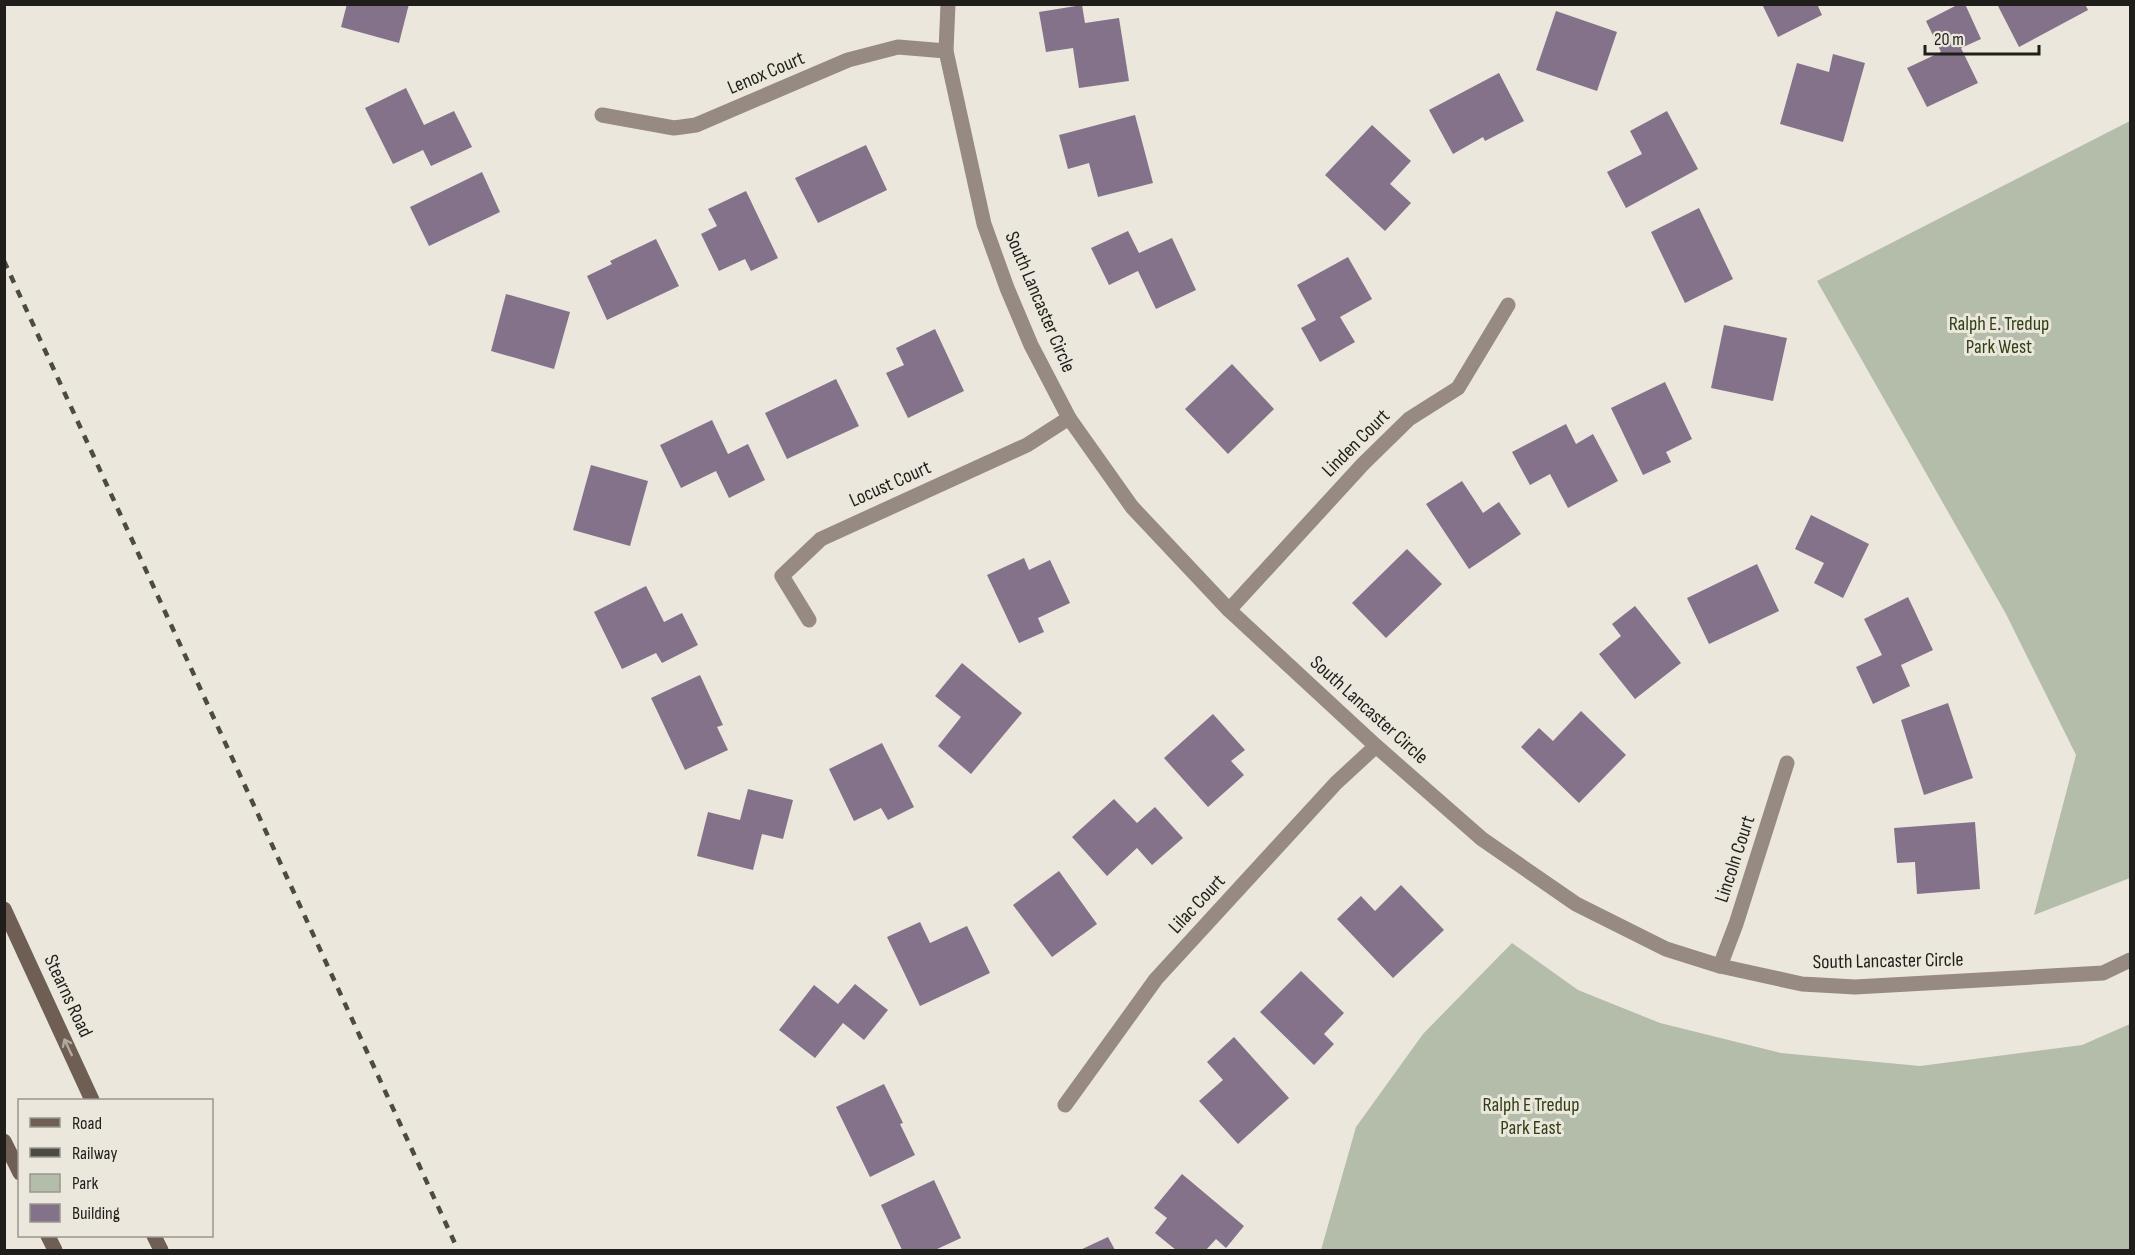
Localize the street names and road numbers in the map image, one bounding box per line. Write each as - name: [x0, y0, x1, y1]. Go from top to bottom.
- street label: Lenox Court: [724, 46, 808, 100]
- street label: South Lancaster Circle: [999, 228, 1081, 376]
- street label: Linden Court: [1317, 404, 1395, 482]
- street label: Locust Court: [846, 455, 934, 513]
- street label: South Lancaster Circle: [1305, 651, 1433, 769]
- street label: Lincoln Court: [1710, 813, 1760, 905]
- street label: Lilac Court: [1164, 869, 1230, 939]
- street label: South Lancaster Circle: [1812, 948, 1964, 974]
- street label: Stearns Road: [38, 951, 98, 1041]

